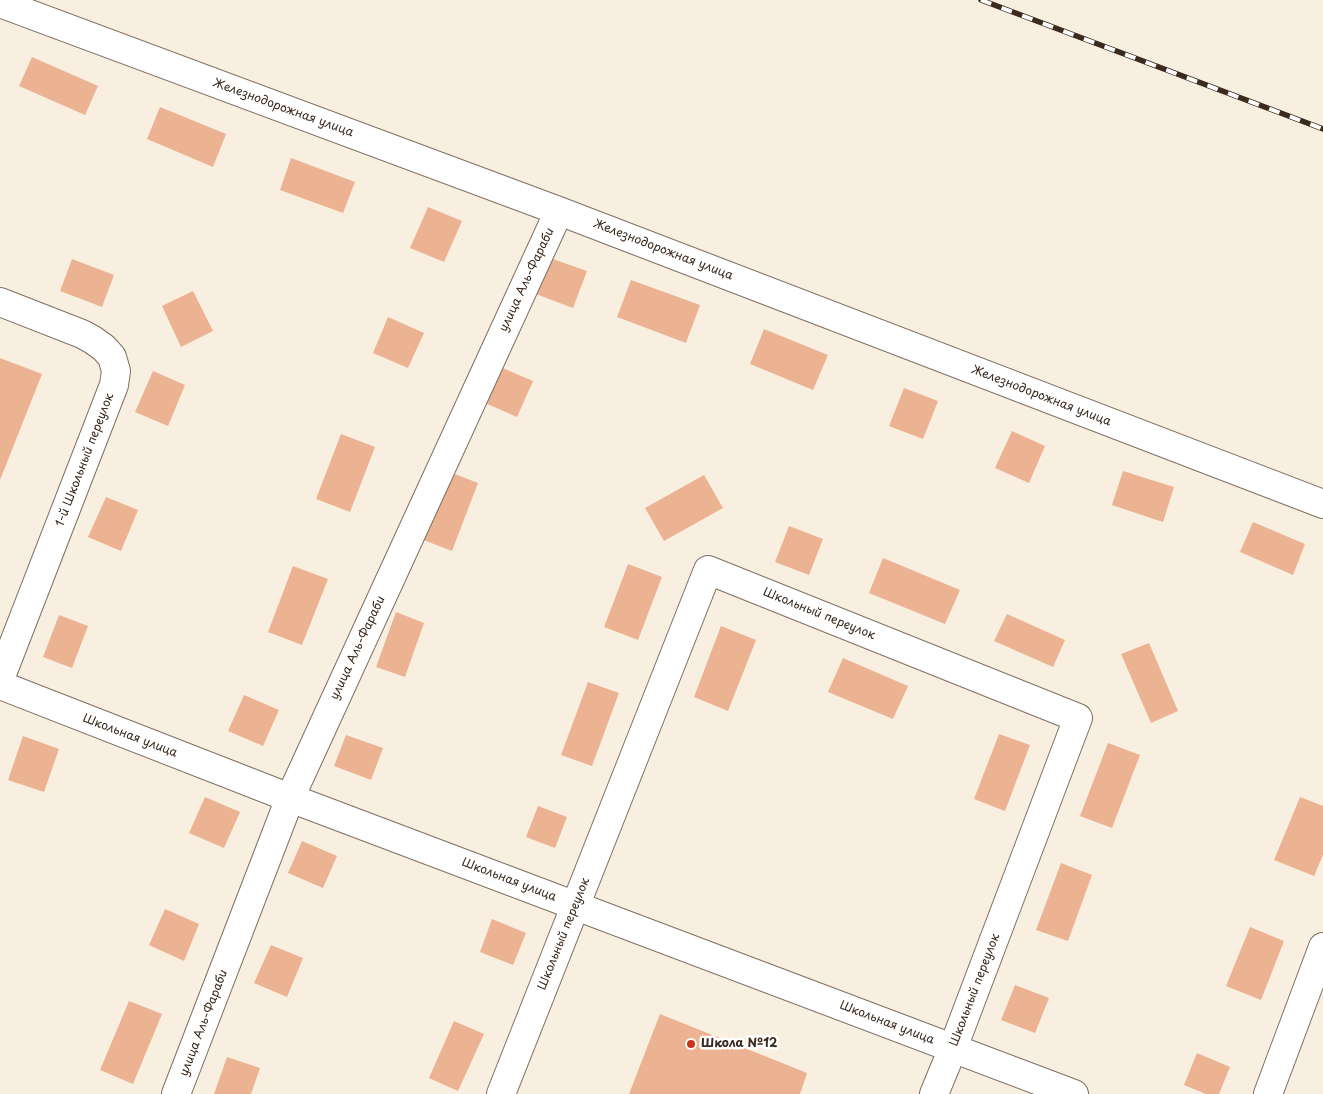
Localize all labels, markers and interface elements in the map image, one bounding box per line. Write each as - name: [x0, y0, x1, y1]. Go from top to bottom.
- street label: Железнодорожная улица: [211, 76, 355, 140]
- street label: Железнодорожная улица: [591, 217, 735, 283]
- street label: улица Аль-Фараби: [497, 226, 557, 334]
- street label: Железнодорожная улица: [969, 363, 1113, 429]
- street label: 1-й Школьный переулок: [53, 391, 117, 529]
- street label: Школьный переулок: [761, 585, 877, 643]
- street label: улица Аль-Фараби: [328, 594, 388, 702]
- street label: Школьная улица: [81, 711, 179, 761]
- street label: Школьная улица: [460, 855, 558, 905]
- street label: Школьный переулок: [535, 876, 593, 992]
- street label: Школьный переулок: [947, 932, 1003, 1048]
- street label: улица Аль-Фараби: [177, 968, 231, 1078]
- street label: Школьная улица: [838, 998, 936, 1048]
- place label: Школа №12: [701, 1037, 777, 1051]
- marker: Школа №12: [685, 1038, 697, 1050]

